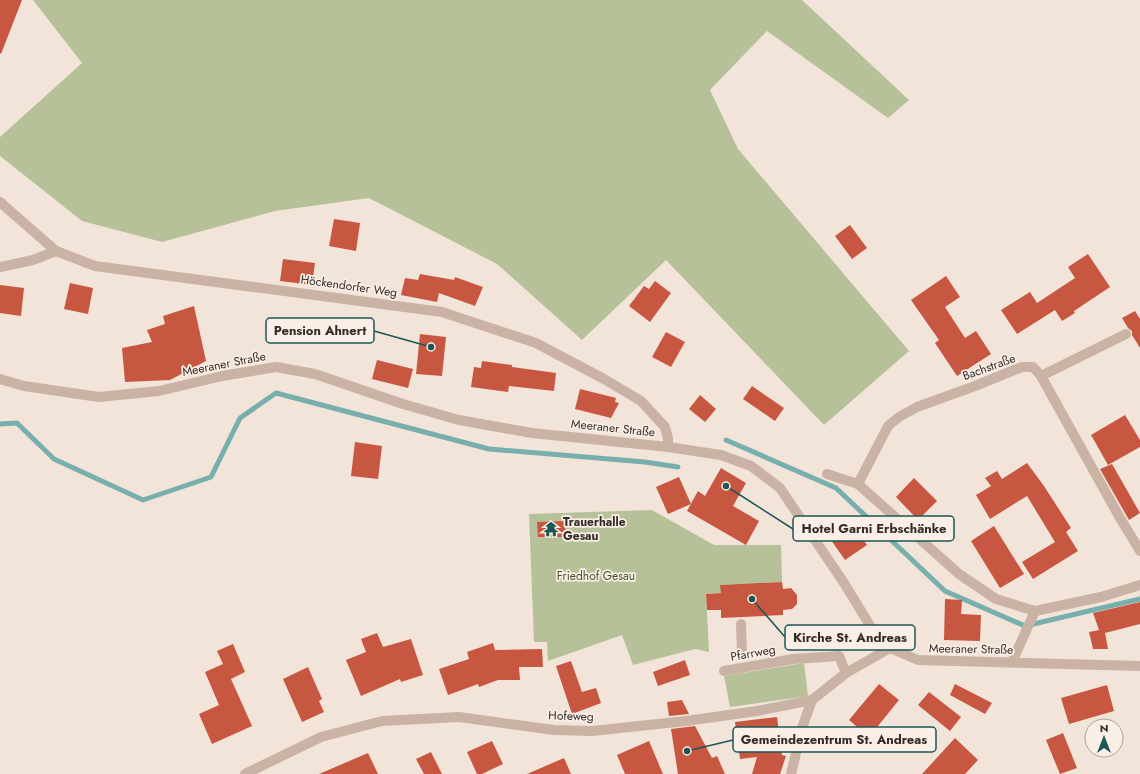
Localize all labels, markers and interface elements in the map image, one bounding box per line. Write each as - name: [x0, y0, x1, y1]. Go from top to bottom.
- street label: Höckendorfer Weg: [300, 270, 398, 302]
- callout: Pension Ahnert: [266, 318, 374, 343]
- text: Pension Ahnert: [274, 321, 367, 340]
- street label: Meeraner Straße: [181, 347, 267, 381]
- street label: Bachstraße: [960, 349, 1018, 385]
- street label: Meeraner Straße: [570, 415, 656, 441]
- place label: Trauerhalle Gesau: [563, 513, 626, 545]
- callout: Hotel Garni Erbschänke: [793, 516, 954, 541]
- text: Hotel Garni Erbschänke: [801, 519, 947, 538]
- temple icon: Trauerhalle Gesau: [542, 520, 560, 538]
- park label: Friedhof Gesau: [557, 567, 635, 585]
- callout: Kirche St. Andreas: [785, 625, 915, 650]
- text: Kirche St. Andreas: [793, 628, 907, 647]
- street label: Meeraner Straße: [929, 639, 1013, 659]
- street label: Pfarrweg: [729, 640, 777, 666]
- street label: Hofeweg: [548, 706, 594, 726]
- north arrow: [1084, 718, 1124, 758]
- text: N: [1100, 720, 1108, 736]
- callout: Gemeindezentrum St. Andreas: [733, 727, 936, 752]
- text: Gemeindezentrum St. Andreas: [741, 730, 927, 749]

